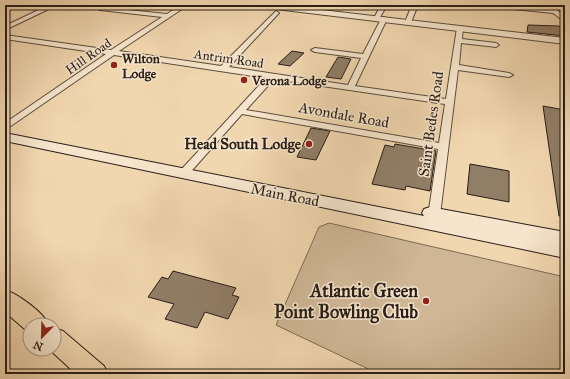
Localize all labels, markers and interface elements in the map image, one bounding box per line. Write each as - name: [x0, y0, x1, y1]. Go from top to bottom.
- street label: Hill Road: [63, 35, 115, 78]
- street label: Antrim Road: [192, 46, 265, 72]
- place label: Wilton Lodge: [122, 51, 160, 82]
- marker: Wilton Lodge: [109, 60, 119, 70]
- street label: Saint Bedes Road: [415, 70, 447, 178]
- place label: Verona Lodge: [251, 73, 327, 89]
- marker: Verona Lodge: [239, 75, 249, 85]
- street label: Avondale Road: [296, 98, 391, 132]
- place label: Head South Lodge: [184, 135, 302, 154]
- marker: Head South Lodge: [304, 139, 314, 149]
- street label: Main Road: [249, 180, 321, 211]
- place label: Atlantic Green Point Bowling Club: [274, 280, 418, 324]
- marker: Atlantic Green Point Bowling Club: [421, 296, 431, 306]
- north arrow: [22, 317, 62, 357]
- text: N: [31, 338, 45, 354]

